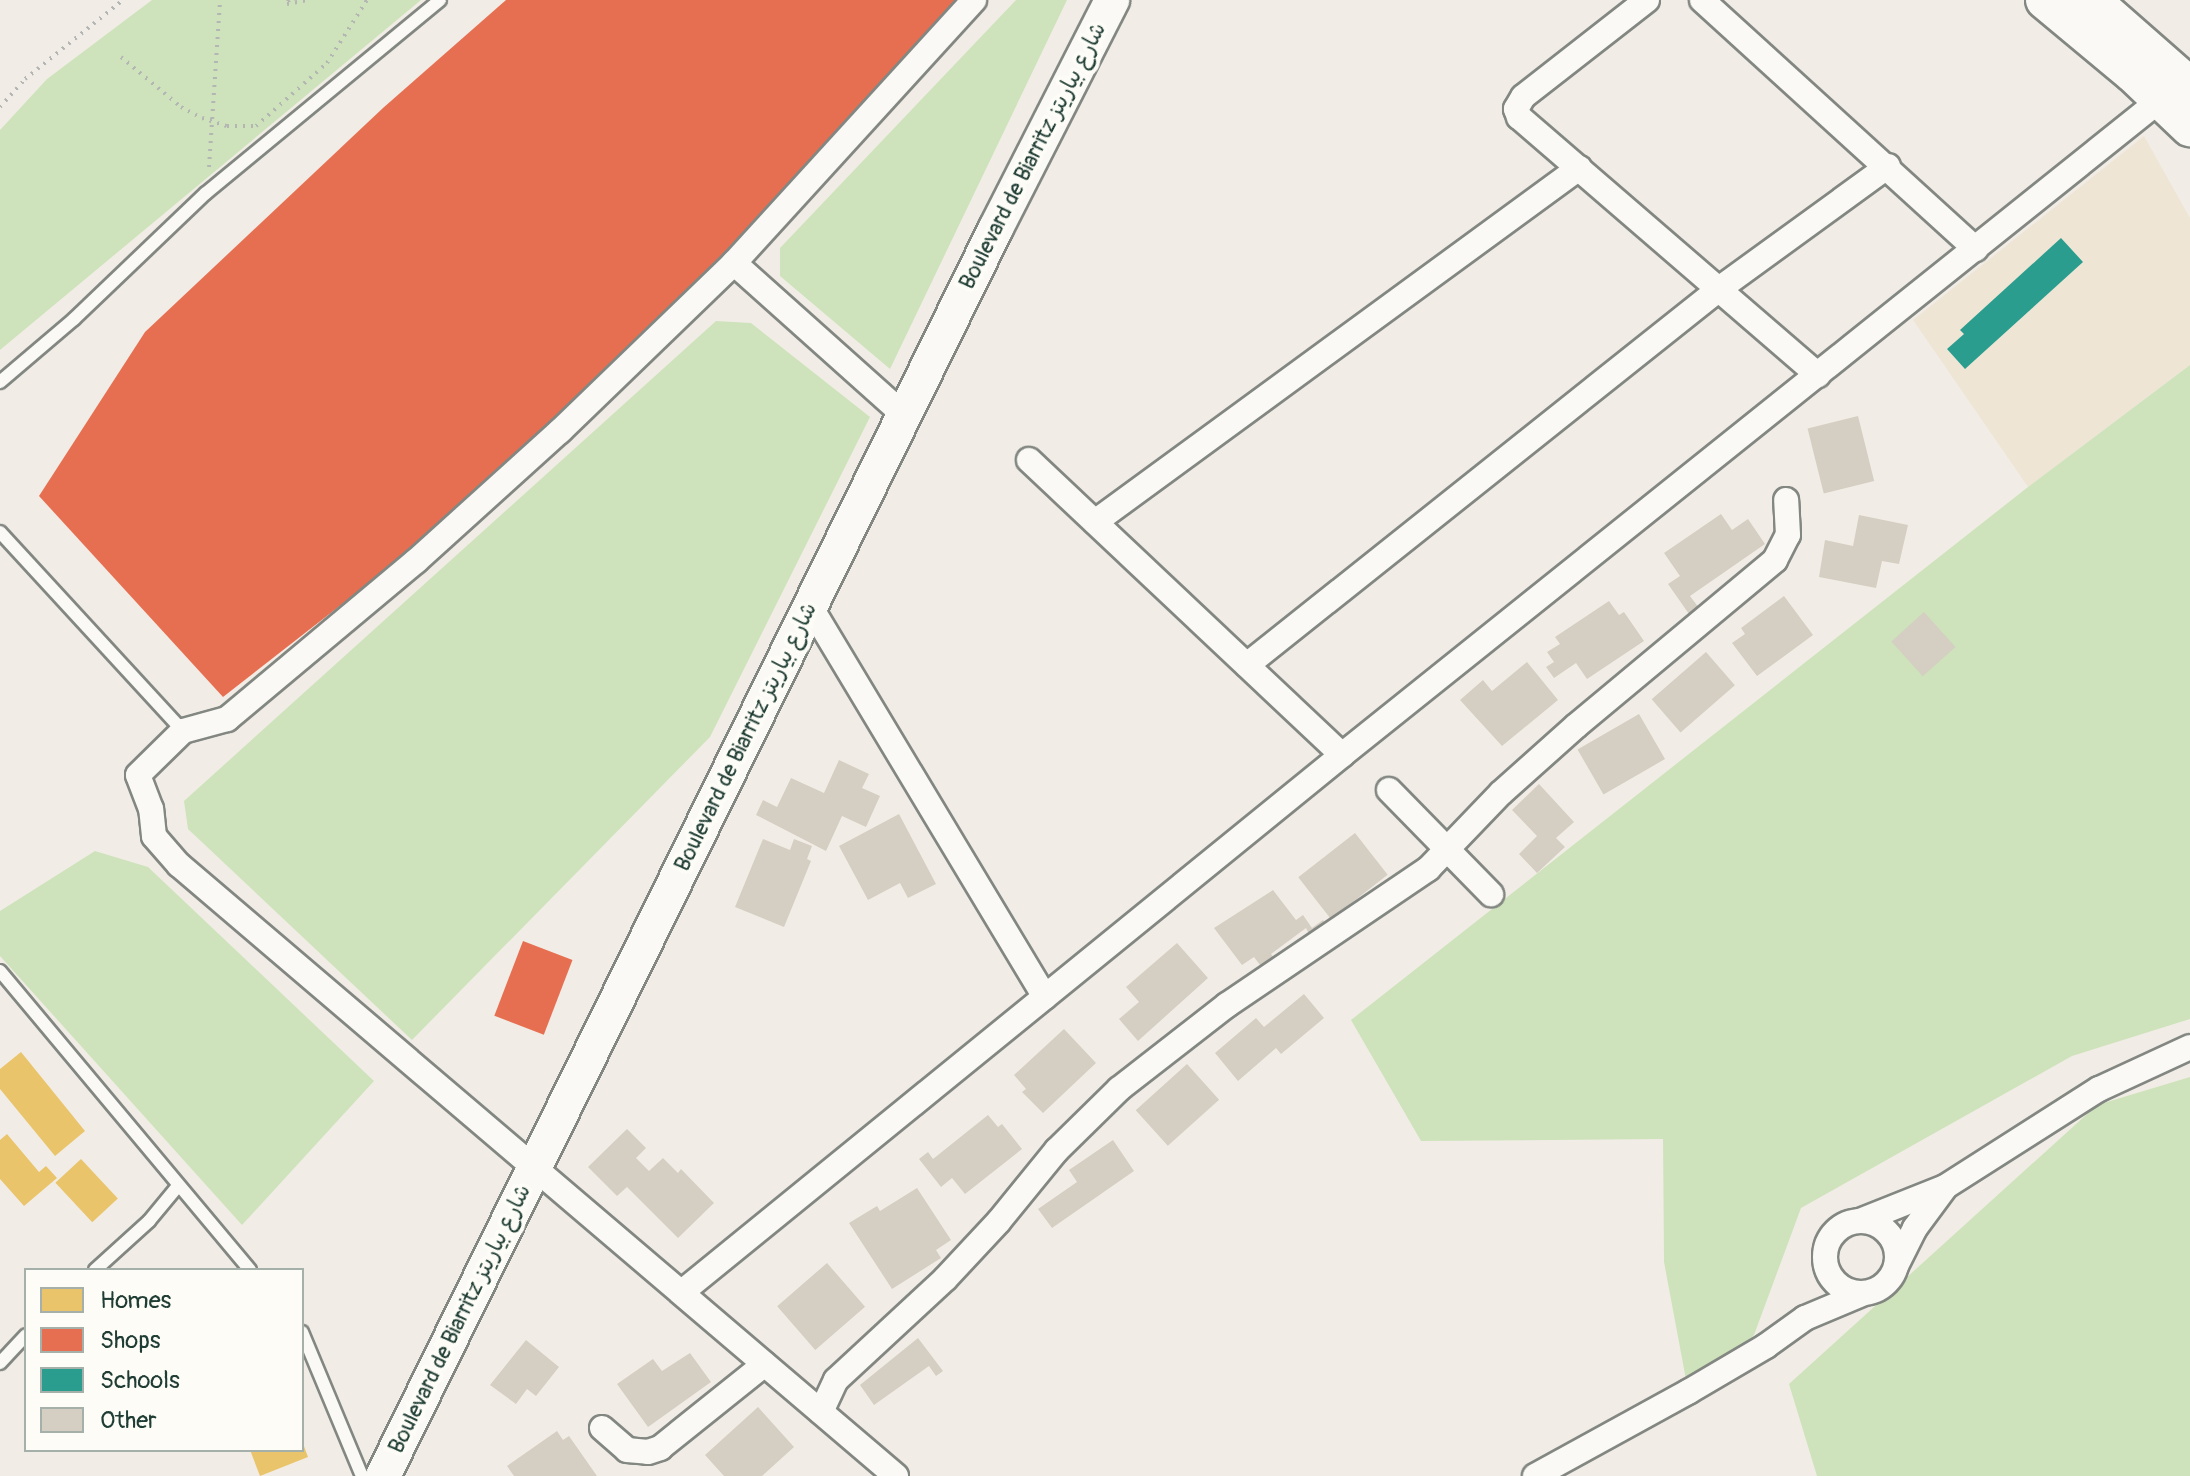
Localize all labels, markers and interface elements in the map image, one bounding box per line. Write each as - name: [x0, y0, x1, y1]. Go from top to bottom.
- street label: Boulevard de Biarritz شارع بياريتز: [954, 18, 1112, 294]
- street label: Boulevard de Biarritz شارع بياريتز: [669, 598, 823, 876]
- street label: Boulevard de Biarritz شارع بياريتز: [383, 1180, 537, 1458]
- legend: [24, 1268, 304, 1452]
- text: Homes: [100, 1286, 171, 1315]
- text: Shops: [100, 1326, 160, 1355]
- text: Schools: [100, 1366, 180, 1395]
- text: Other: [100, 1406, 157, 1435]

